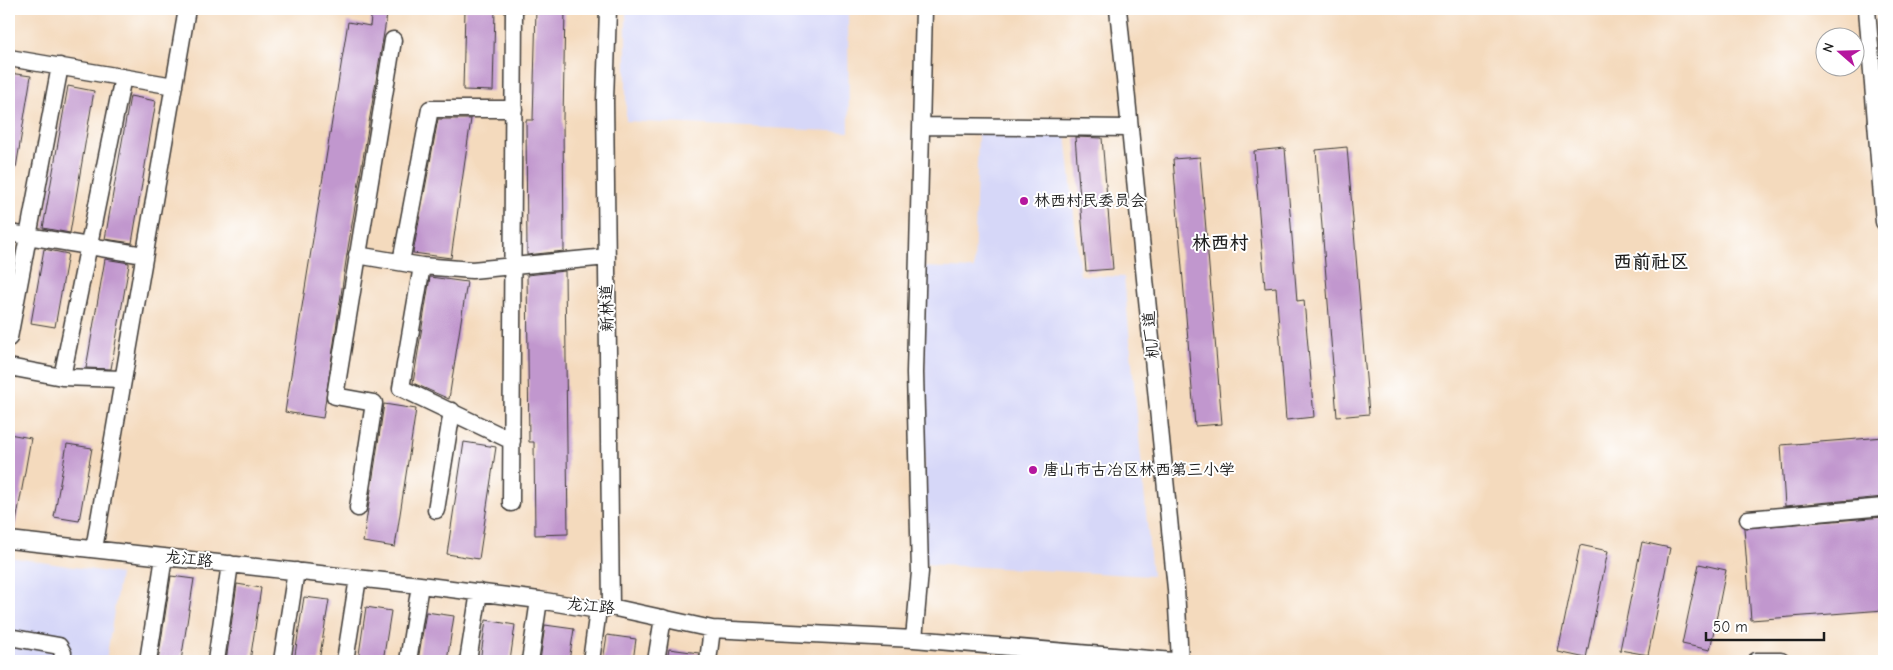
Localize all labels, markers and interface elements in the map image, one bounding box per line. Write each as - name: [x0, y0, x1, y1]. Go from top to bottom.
- north arrow: [1816, 28, 1866, 78]
- text: N: [1819, 41, 1838, 55]
- place label: 林西村民委员会: [1034, 192, 1146, 210]
- marker: 林西村民委员会: [1018, 195, 1030, 207]
- district label: 林西村: [1191, 232, 1249, 254]
- district label: 西前社区: [1613, 251, 1689, 273]
- street label: 新林道: [598, 284, 616, 332]
- street label: 机厂道: [1140, 310, 1162, 360]
- place label: 唐山市古冶区林西第三小学: [1043, 461, 1235, 479]
- marker: 唐山市古冶区林西第三小学: [1027, 464, 1039, 476]
- street label: 龙江路: [164, 548, 214, 570]
- street label: 龙江路: [566, 595, 616, 617]
- scale bar: [1706, 610, 1823, 642]
- text: 50 m: [1713, 618, 1748, 636]

